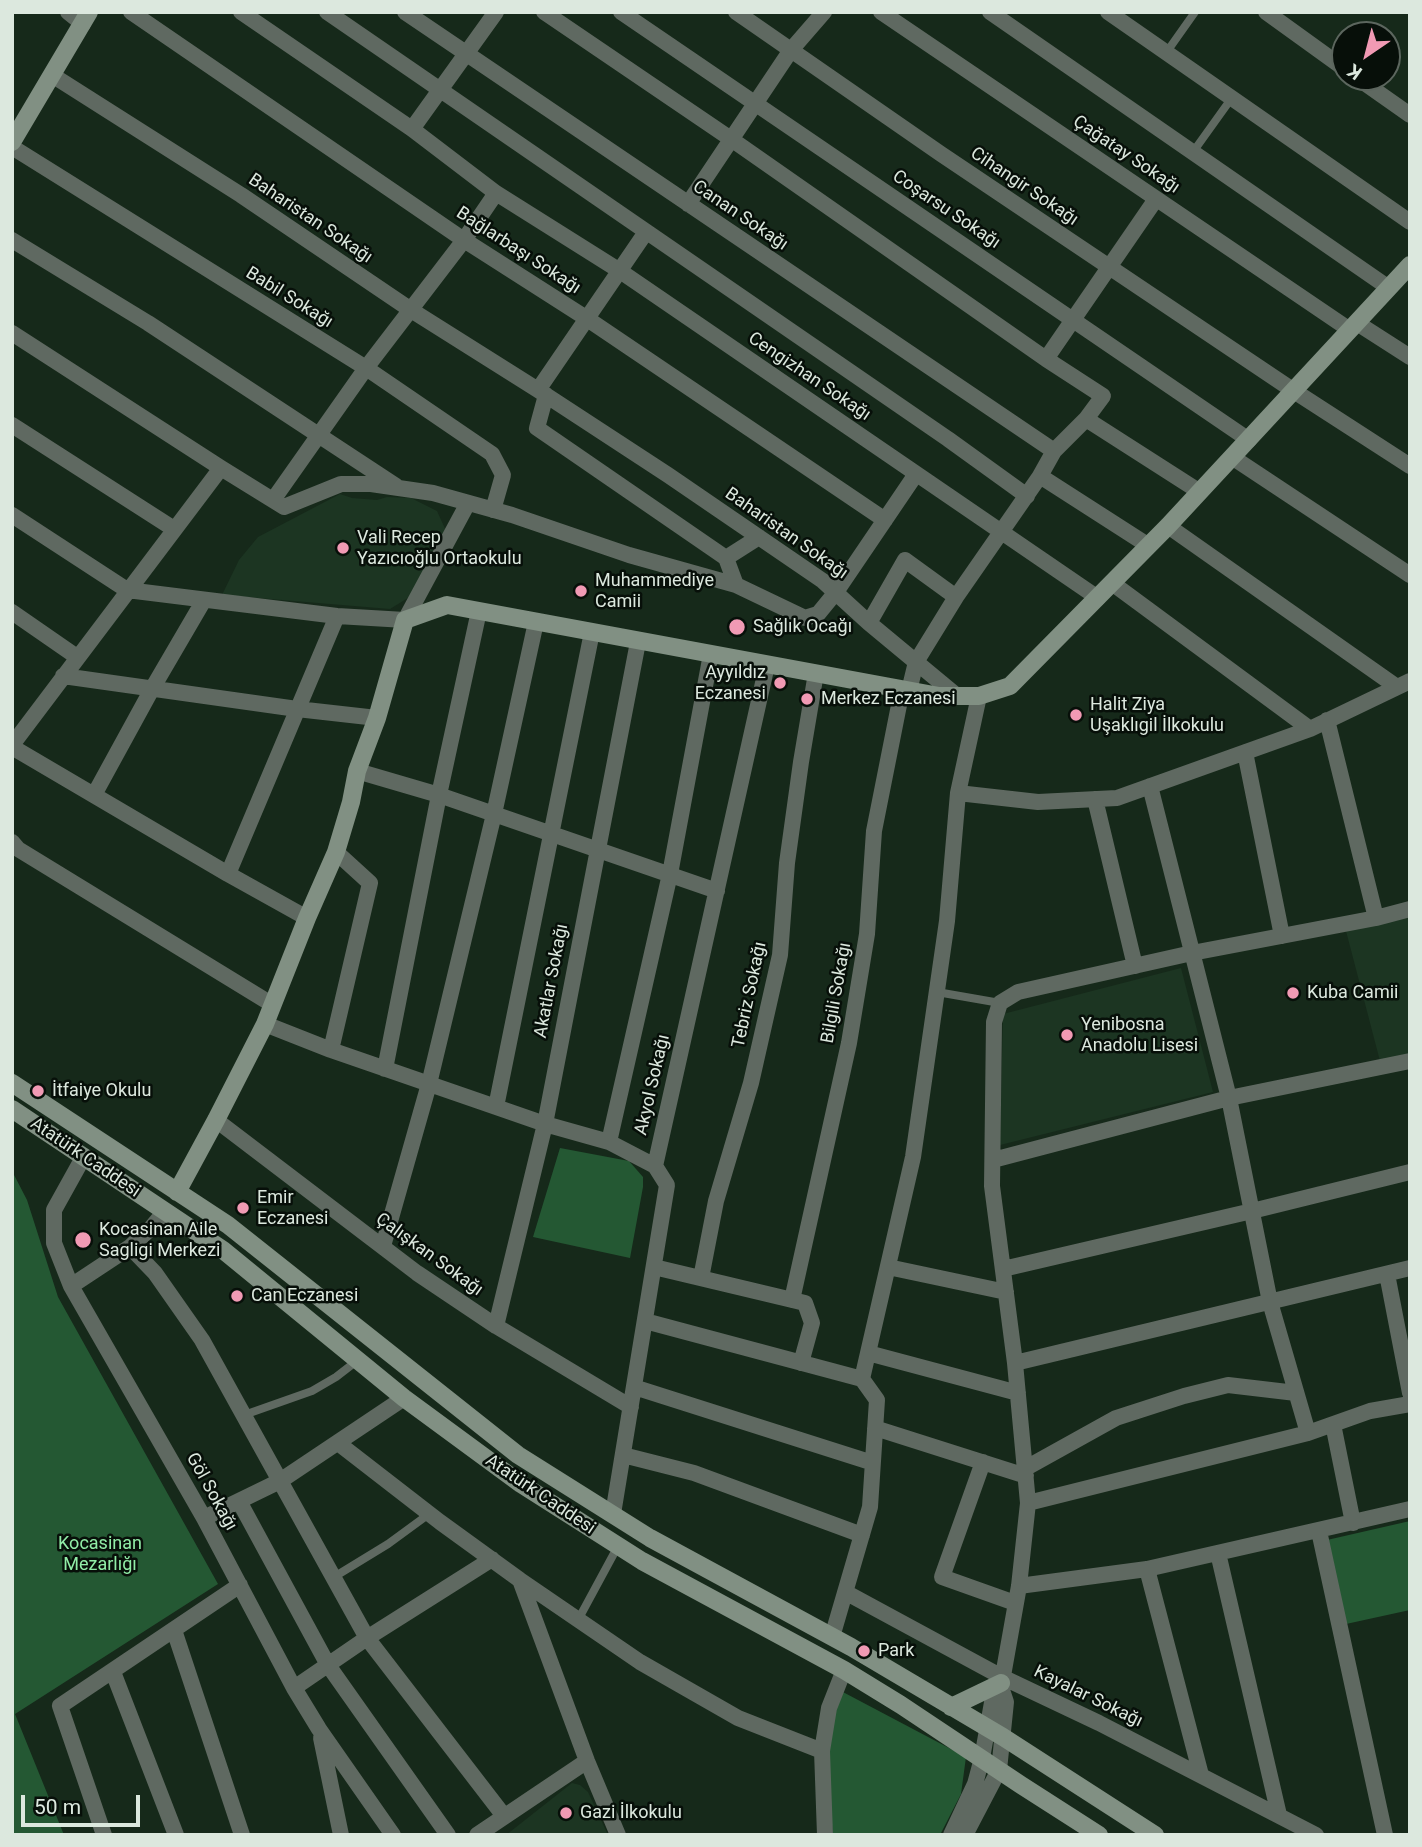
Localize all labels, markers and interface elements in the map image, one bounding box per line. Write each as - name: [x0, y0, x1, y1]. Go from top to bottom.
- north arrow: [1331, 21, 1401, 91]
- text: K: [1343, 59, 1366, 85]
- street label: Çağatay Sokağı: [1068, 111, 1184, 199]
- street label: Cihangir Sokağı: [966, 143, 1082, 231]
- street label: Coşarsu Sokağı: [888, 166, 1004, 254]
- street label: Baharistan Sokağı: [244, 170, 376, 268]
- street label: Canan Sokağı: [688, 176, 792, 256]
- street label: Bağlarbaşı Sokağı: [452, 203, 584, 299]
- street label: Babil Sokağı: [241, 263, 337, 333]
- street label: Cengizhan Sokağı: [744, 328, 874, 426]
- street label: Baharistan Sokağı: [720, 484, 852, 584]
- place label: Vali Recep Yazıcıoğlu Ortaokulu: [357, 527, 522, 570]
- marker: Vali Recep Yazıcıoğlu Ortaokulu: [335, 540, 351, 556]
- place label: Muhammediye Camii: [595, 570, 714, 612]
- marker: Muhammediye Camii: [573, 583, 589, 599]
- place label: Sağlık Ocağı: [753, 616, 852, 638]
- marker: Sağlık Ocağı: [727, 617, 747, 637]
- place label: Ayyıldız Eczanesi: [695, 662, 766, 704]
- marker: Ayyıldız Eczanesi: [772, 675, 788, 691]
- place label: Merkez Eczanesi: [821, 688, 956, 710]
- marker: Merkez Eczanesi: [799, 691, 815, 707]
- place label: Halit Ziya Uşaklıgil İlkokulu: [1090, 694, 1224, 736]
- marker: Halit Ziya Uşaklıgil İlkokulu: [1068, 707, 1084, 723]
- street label: Akatlar Sokağı: [530, 922, 574, 1040]
- street label: Tebriz Sokağı: [728, 940, 772, 1050]
- street label: Bilgili Sokağı: [817, 941, 857, 1045]
- place label: Kuba Camii: [1307, 982, 1398, 1004]
- marker: Kuba Camii: [1285, 985, 1301, 1001]
- place label: Yenibosna Anadolu Lisesi: [1081, 1014, 1198, 1056]
- marker: Yenibosna Anadolu Lisesi: [1059, 1027, 1075, 1043]
- street label: Akyol Sokağı: [631, 1032, 675, 1138]
- place label: İtfaiye Okulu: [52, 1080, 151, 1102]
- marker: İtfaiye Okulu: [30, 1083, 46, 1099]
- street label: Atatürk Caddesi: [26, 1113, 144, 1203]
- place label: Emir Eczanesi: [257, 1187, 328, 1230]
- marker: Emir Eczanesi: [235, 1200, 251, 1216]
- street label: Çalışkan Sokağı: [371, 1209, 487, 1301]
- place label: Kocasinan Aile Sagligi Merkezi: [99, 1219, 220, 1262]
- marker: Kocasinan Aile Sagligi Merkezi: [73, 1230, 93, 1250]
- place label: Can Eczanesi: [251, 1285, 358, 1307]
- marker: Can Eczanesi: [229, 1288, 245, 1304]
- street label: Göl Sokağı: [181, 1449, 241, 1535]
- street label: Atatürk Caddesi: [481, 1450, 599, 1540]
- park label: Kocasinan Mezarlığı: [58, 1533, 142, 1576]
- place label: Park: [878, 1640, 914, 1662]
- marker: Park: [856, 1643, 872, 1659]
- street label: Kayalar Sokağı: [1030, 1661, 1146, 1733]
- scale bar: [24, 1780, 144, 1824]
- text: 50 m: [34, 1795, 81, 1819]
- place label: Gazi İlkokulu: [580, 1802, 682, 1824]
- marker: Gazi İlkokulu: [558, 1805, 574, 1821]

